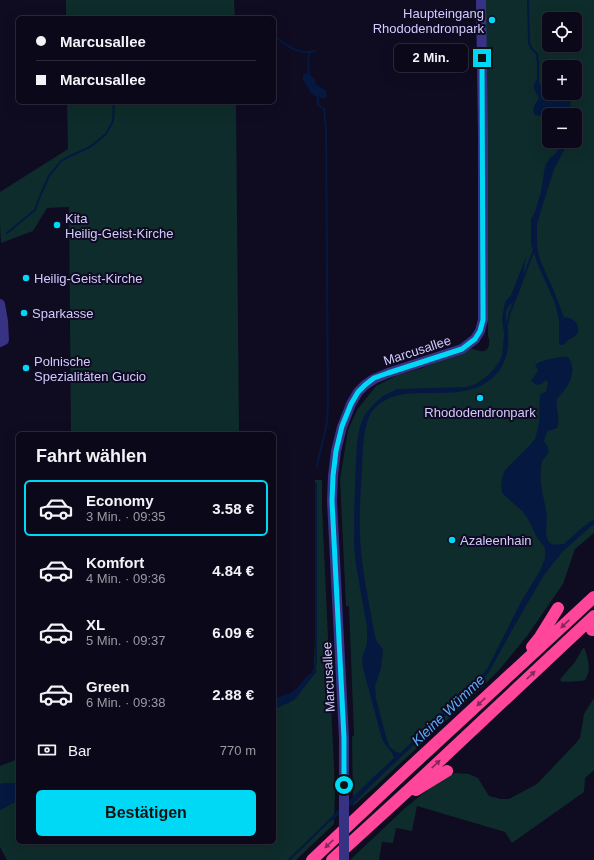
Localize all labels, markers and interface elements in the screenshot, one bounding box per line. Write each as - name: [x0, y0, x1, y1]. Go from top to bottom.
- place label: Haupteingang Rhododendronpark: [373, 6, 484, 36]
- map controls: [542, 12, 582, 148]
- button: locate: [542, 12, 582, 52]
- marker: Haupteingang Rhododendronpark: [487, 15, 497, 25]
- text: Marcusallee: [60, 33, 146, 50]
- callout: 2 Min.: [394, 44, 468, 72]
- route end: [473, 49, 491, 67]
- text: 2 Min.: [413, 50, 449, 65]
- button: +: [542, 60, 582, 100]
- text: Marcusallee: [60, 71, 146, 88]
- button: −: [542, 108, 582, 148]
- place label: Kita Heilig-Geist-Kirche: [65, 211, 173, 241]
- marker: Kita Heilig-Geist-Kirche: [52, 220, 62, 230]
- place label: Heilig-Geist-Kirche: [34, 271, 142, 286]
- marker: Heilig-Geist-Kirche: [21, 273, 31, 283]
- place label: Sparkasse: [32, 306, 93, 321]
- marker: Sparkasse: [19, 308, 29, 318]
- street label: Marcusallee: [382, 333, 453, 368]
- place label: Polnische Spezialitäten Gucio: [34, 354, 146, 384]
- marker: Polnische Spezialitäten Gucio: [21, 363, 31, 373]
- marker: Rhododendronpark: [475, 393, 485, 403]
- place label: Rhododendronpark: [424, 405, 536, 420]
- text: Fahrt wählen: [36, 446, 147, 466]
- icon: car: [38, 490, 74, 526]
- text: Economy: [86, 492, 154, 509]
- text: 3.58 €: [212, 500, 254, 517]
- text: 3 Min. · 09:35: [86, 509, 166, 524]
- place label: Azaleenhain: [460, 533, 532, 548]
- marker: Azaleenhain: [447, 535, 457, 545]
- icon: car: [38, 552, 74, 588]
- text: Komfort: [86, 554, 144, 571]
- text: 4.84 €: [212, 562, 254, 579]
- text: 4 Min. · 09:36: [86, 571, 166, 586]
- icon: car: [38, 614, 74, 650]
- text: XL: [86, 616, 105, 633]
- one-way arrow: [561, 619, 570, 628]
- text: 6.09 €: [212, 624, 254, 641]
- text: 5 Min. · 09:37: [86, 633, 166, 648]
- street label: Marcusallee: [319, 642, 338, 712]
- one-way arrow: [526, 670, 536, 680]
- water label: Kleine Wümme: [408, 671, 488, 749]
- icon: car: [38, 676, 74, 712]
- text: Green: [86, 678, 129, 695]
- text: 2.88 €: [212, 686, 254, 703]
- text: 6 Min. · 09:38: [86, 695, 166, 710]
- one-way arrow: [476, 698, 486, 707]
- icon: cash: [36, 739, 58, 761]
- text: Bar: [68, 742, 91, 759]
- text: 770 m: [220, 743, 256, 758]
- one-way arrow: [431, 759, 441, 769]
- route start: [335, 776, 353, 794]
- button: Bestätigen: [36, 790, 256, 836]
- one-way arrow: [324, 839, 335, 848]

